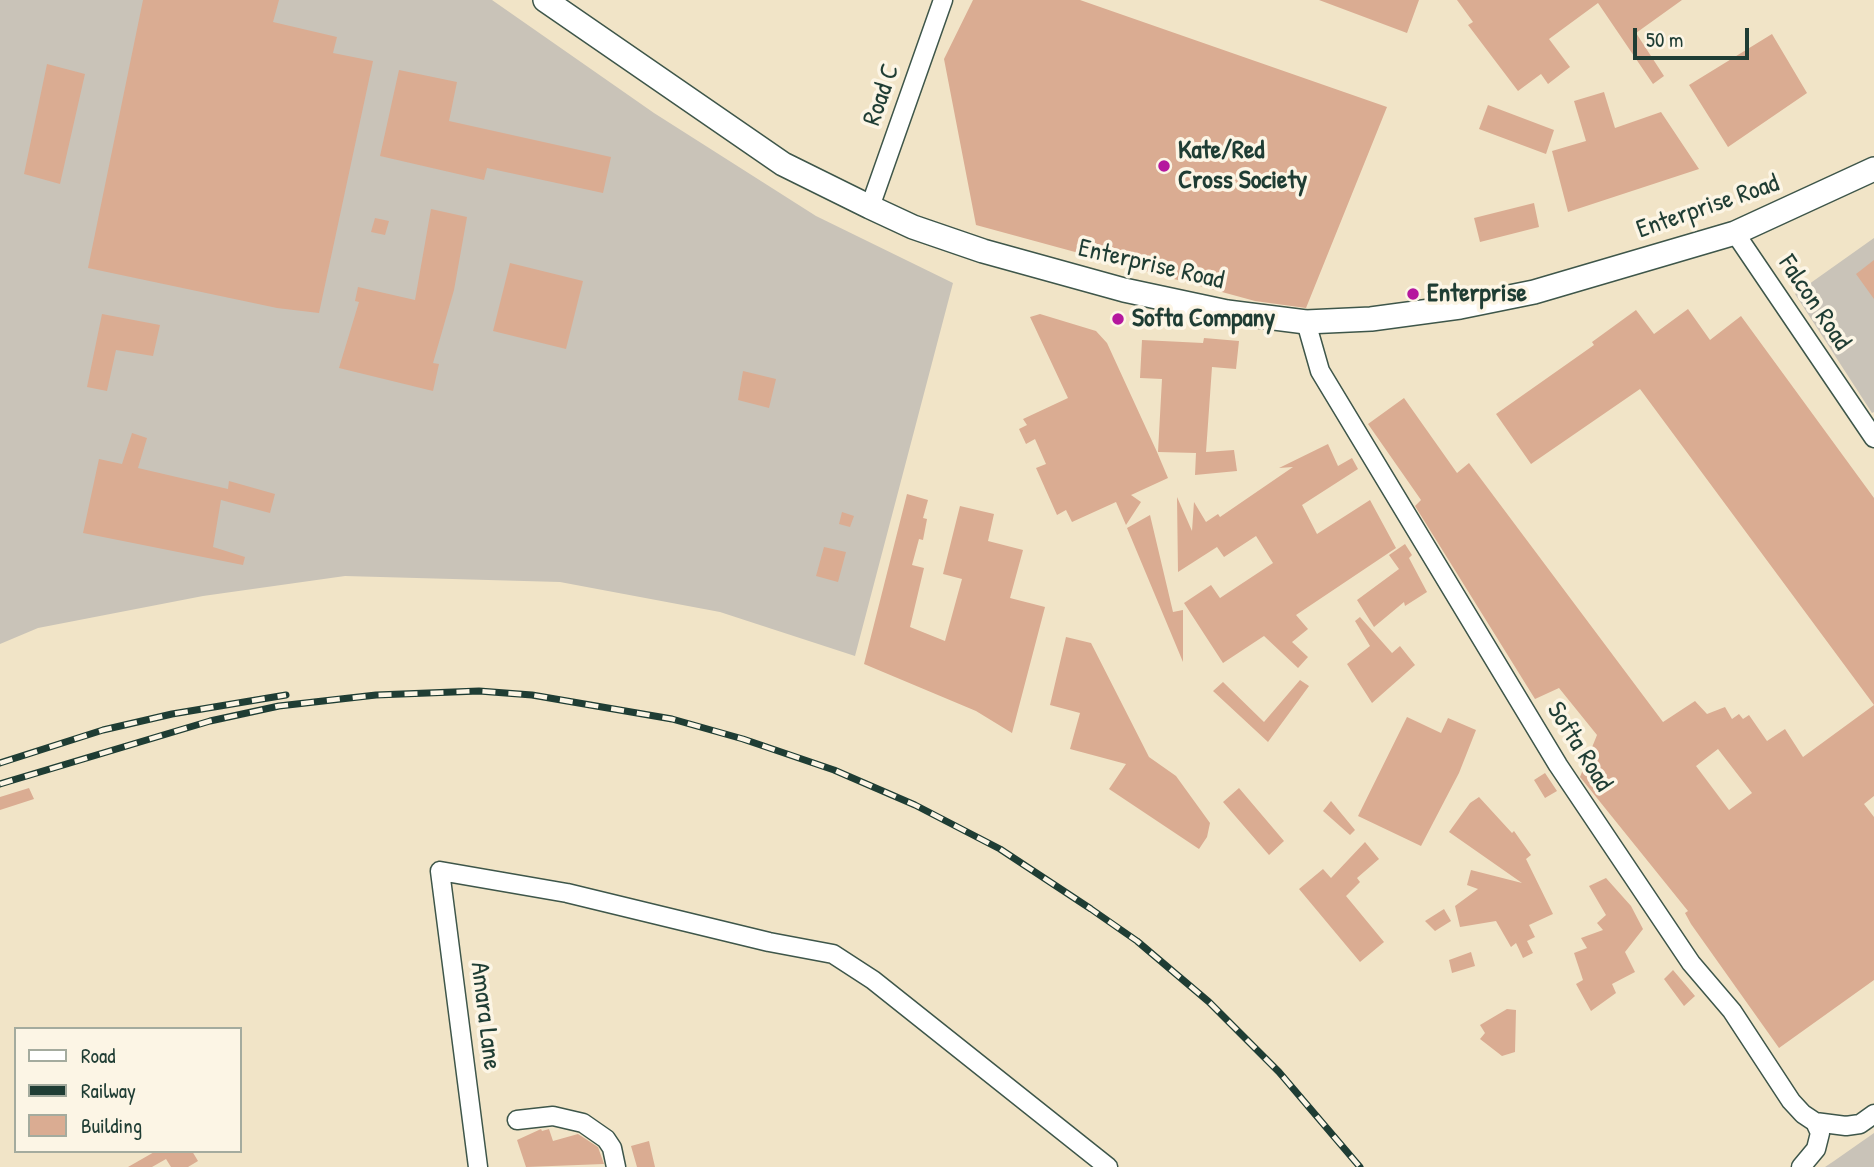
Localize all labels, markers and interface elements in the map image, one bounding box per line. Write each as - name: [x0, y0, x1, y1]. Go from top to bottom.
- scale bar: [1636, 14, 1752, 58]
- text: 50 m: [1646, 25, 1683, 54]
- street label: Road C: [857, 60, 907, 130]
- place label: Kate/Red Cross Society: [1178, 135, 1307, 196]
- marker: Kate/Red Cross Society: [1156, 158, 1172, 174]
- street label: Enterprise Road: [1633, 168, 1783, 246]
- street label: Enterprise Road: [1075, 233, 1227, 297]
- street label: Falcon Road: [1771, 250, 1857, 356]
- place label: Enterprise: [1427, 278, 1527, 310]
- marker: Enterprise: [1405, 286, 1421, 302]
- place label: Softa Company: [1132, 303, 1275, 335]
- marker: Softa Company: [1110, 311, 1126, 327]
- street label: Softa Road: [1539, 697, 1619, 797]
- street label: Amara Lane: [463, 960, 507, 1072]
- legend: [14, 1027, 242, 1153]
- text: Road: [81, 1041, 115, 1070]
- text: Railway: [81, 1076, 136, 1105]
- text: Building: [81, 1111, 142, 1140]

